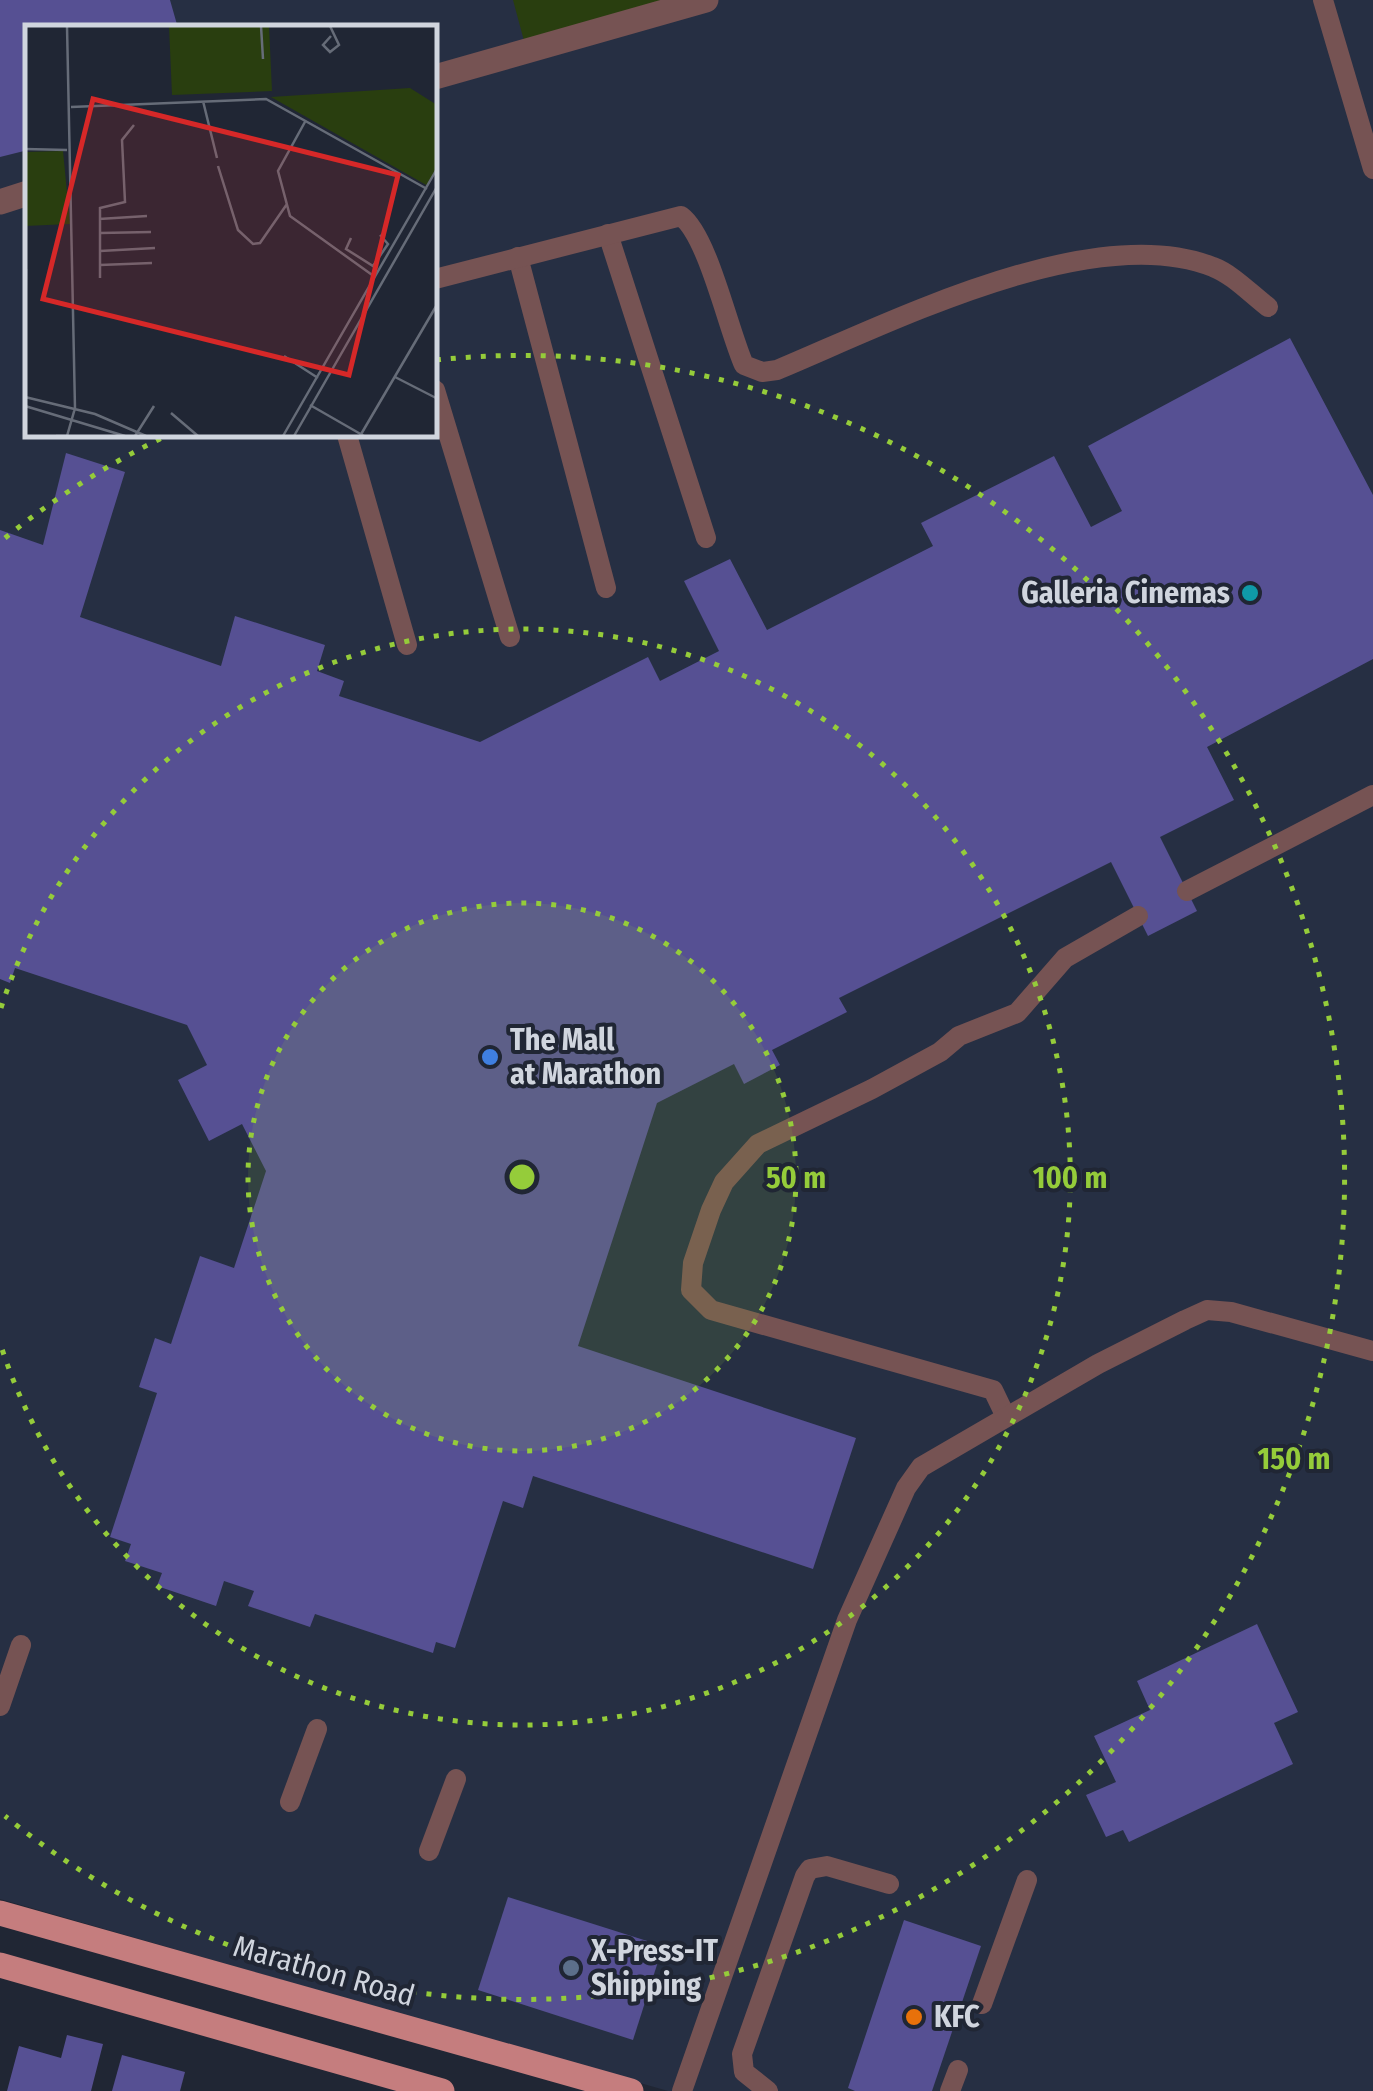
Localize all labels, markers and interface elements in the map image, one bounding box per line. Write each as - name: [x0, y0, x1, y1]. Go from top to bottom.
- inset map: [25, 25, 438, 438]
- place label: Galleria Cinemas: [1021, 575, 1230, 611]
- marker: Galleria Cinemas: [1239, 582, 1261, 604]
- place label: The Mall at Marathon: [510, 1022, 661, 1092]
- marker: The Mall at Marathon: [479, 1046, 501, 1068]
- centre of rings: [504, 1159, 540, 1195]
- text: 50 m: [766, 1160, 826, 1196]
- text: 100 m: [1033, 1160, 1107, 1196]
- text: 150 m: [1258, 1441, 1330, 1477]
- street label: Marathon Road: [229, 1928, 419, 2014]
- place label: X-Press-IT Shipping: [590, 1933, 718, 2003]
- marker: X-Press-IT Shipping: [560, 1957, 582, 1979]
- place label: KFC: [934, 1999, 980, 2035]
- marker: KFC: [903, 2006, 925, 2028]

